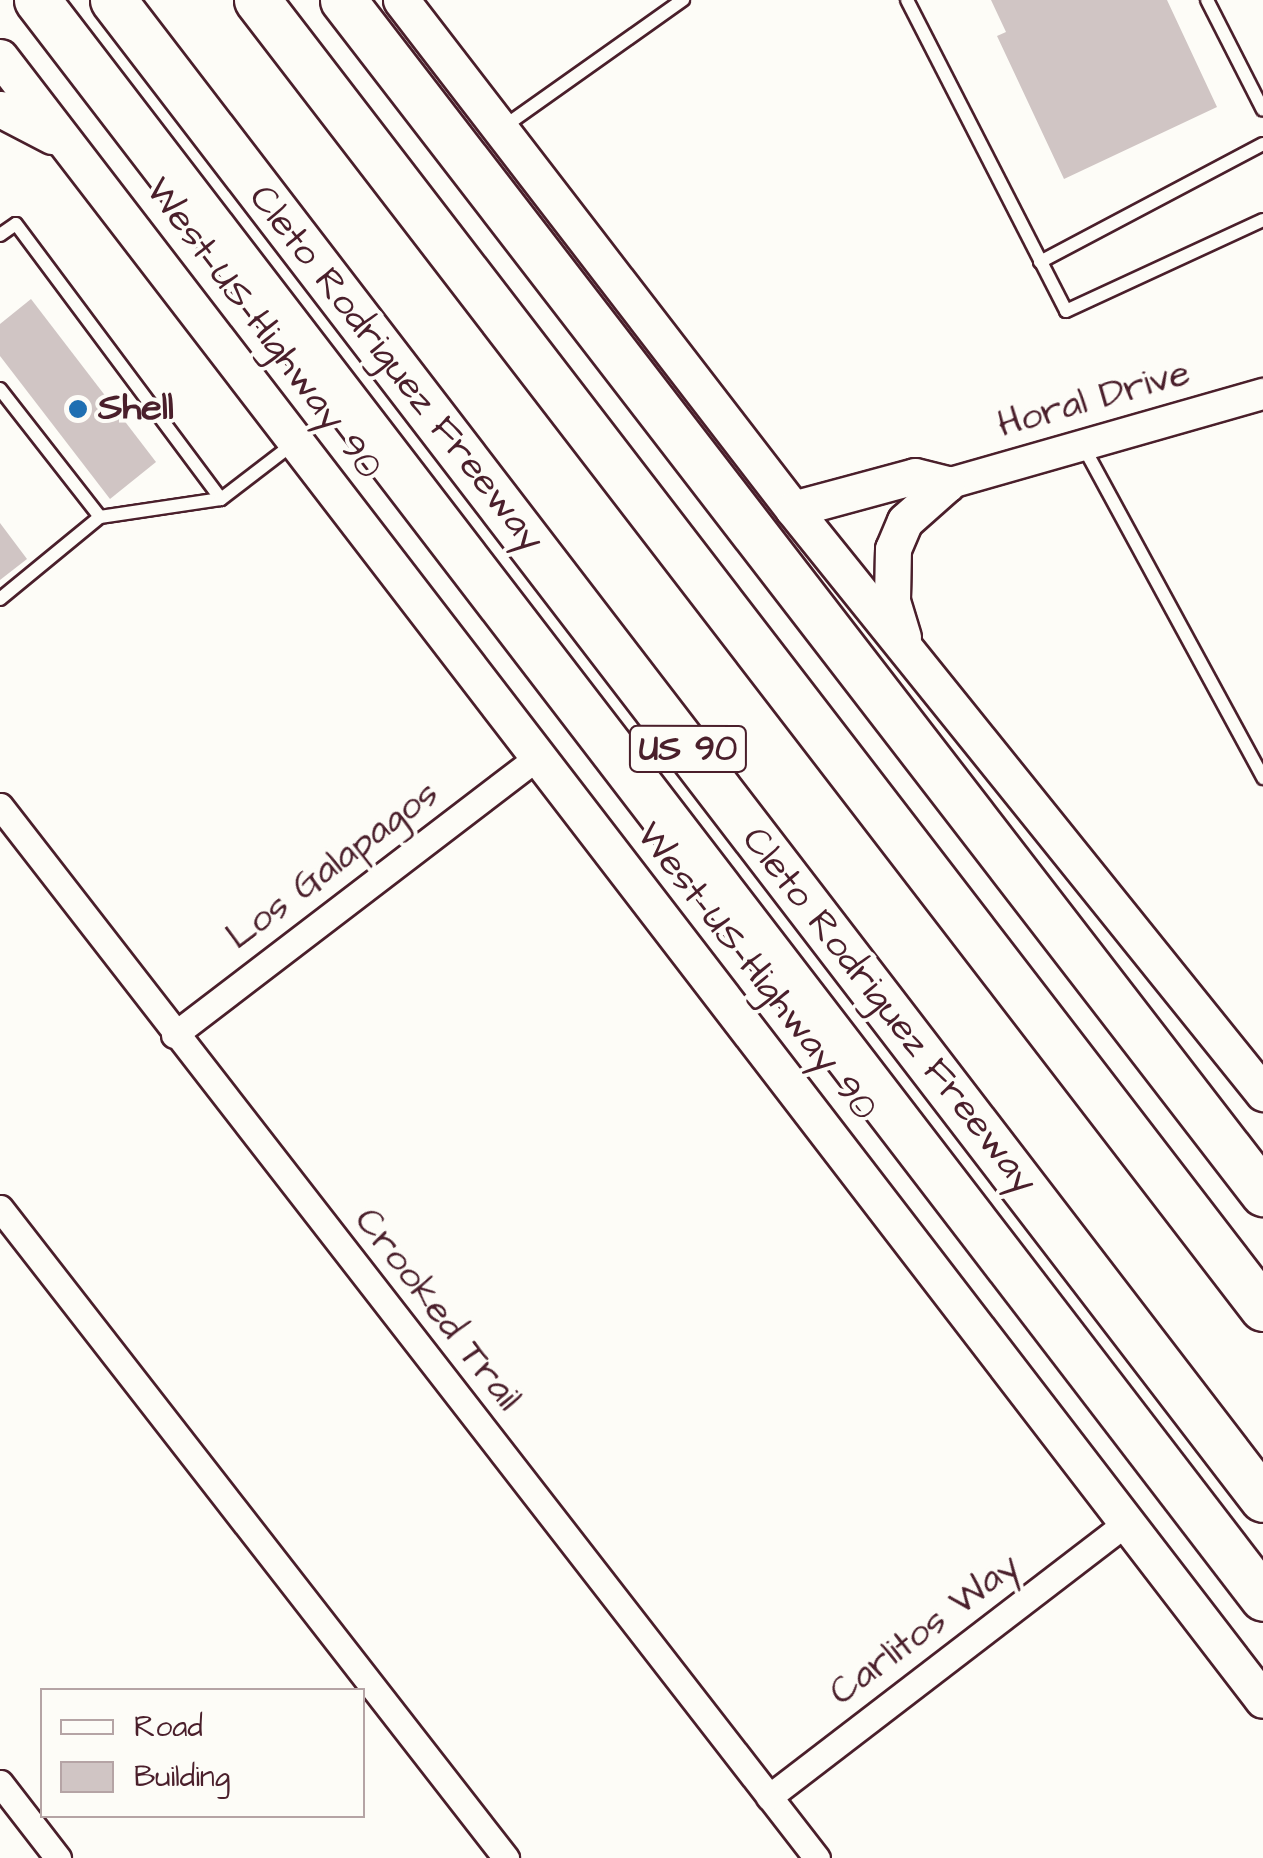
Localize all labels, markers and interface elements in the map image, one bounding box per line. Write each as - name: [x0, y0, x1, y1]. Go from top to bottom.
- street label: West US Highway 90: [135, 169, 391, 489]
- street label: Cleto Rodriguez Freeway: [239, 177, 553, 561]
- street label: Horal Drive: [993, 351, 1195, 449]
- place label: Shell: [98, 386, 174, 432]
- marker: Shell: [67, 398, 89, 420]
- road number: US 90: [628, 719, 748, 779]
- street label: Los Galapagos: [218, 772, 448, 960]
- street label: West US Highway 90: [625, 814, 887, 1130]
- street label: Cleto Rodriguez Freeway: [732, 819, 1046, 1203]
- street label: Crooked Trail: [344, 1199, 530, 1421]
- street label: Carlitos Way: [821, 1544, 1029, 1716]
- legend: [40, 1688, 365, 1818]
- text: Road: [134, 1706, 203, 1748]
- text: Building: [134, 1756, 230, 1798]

